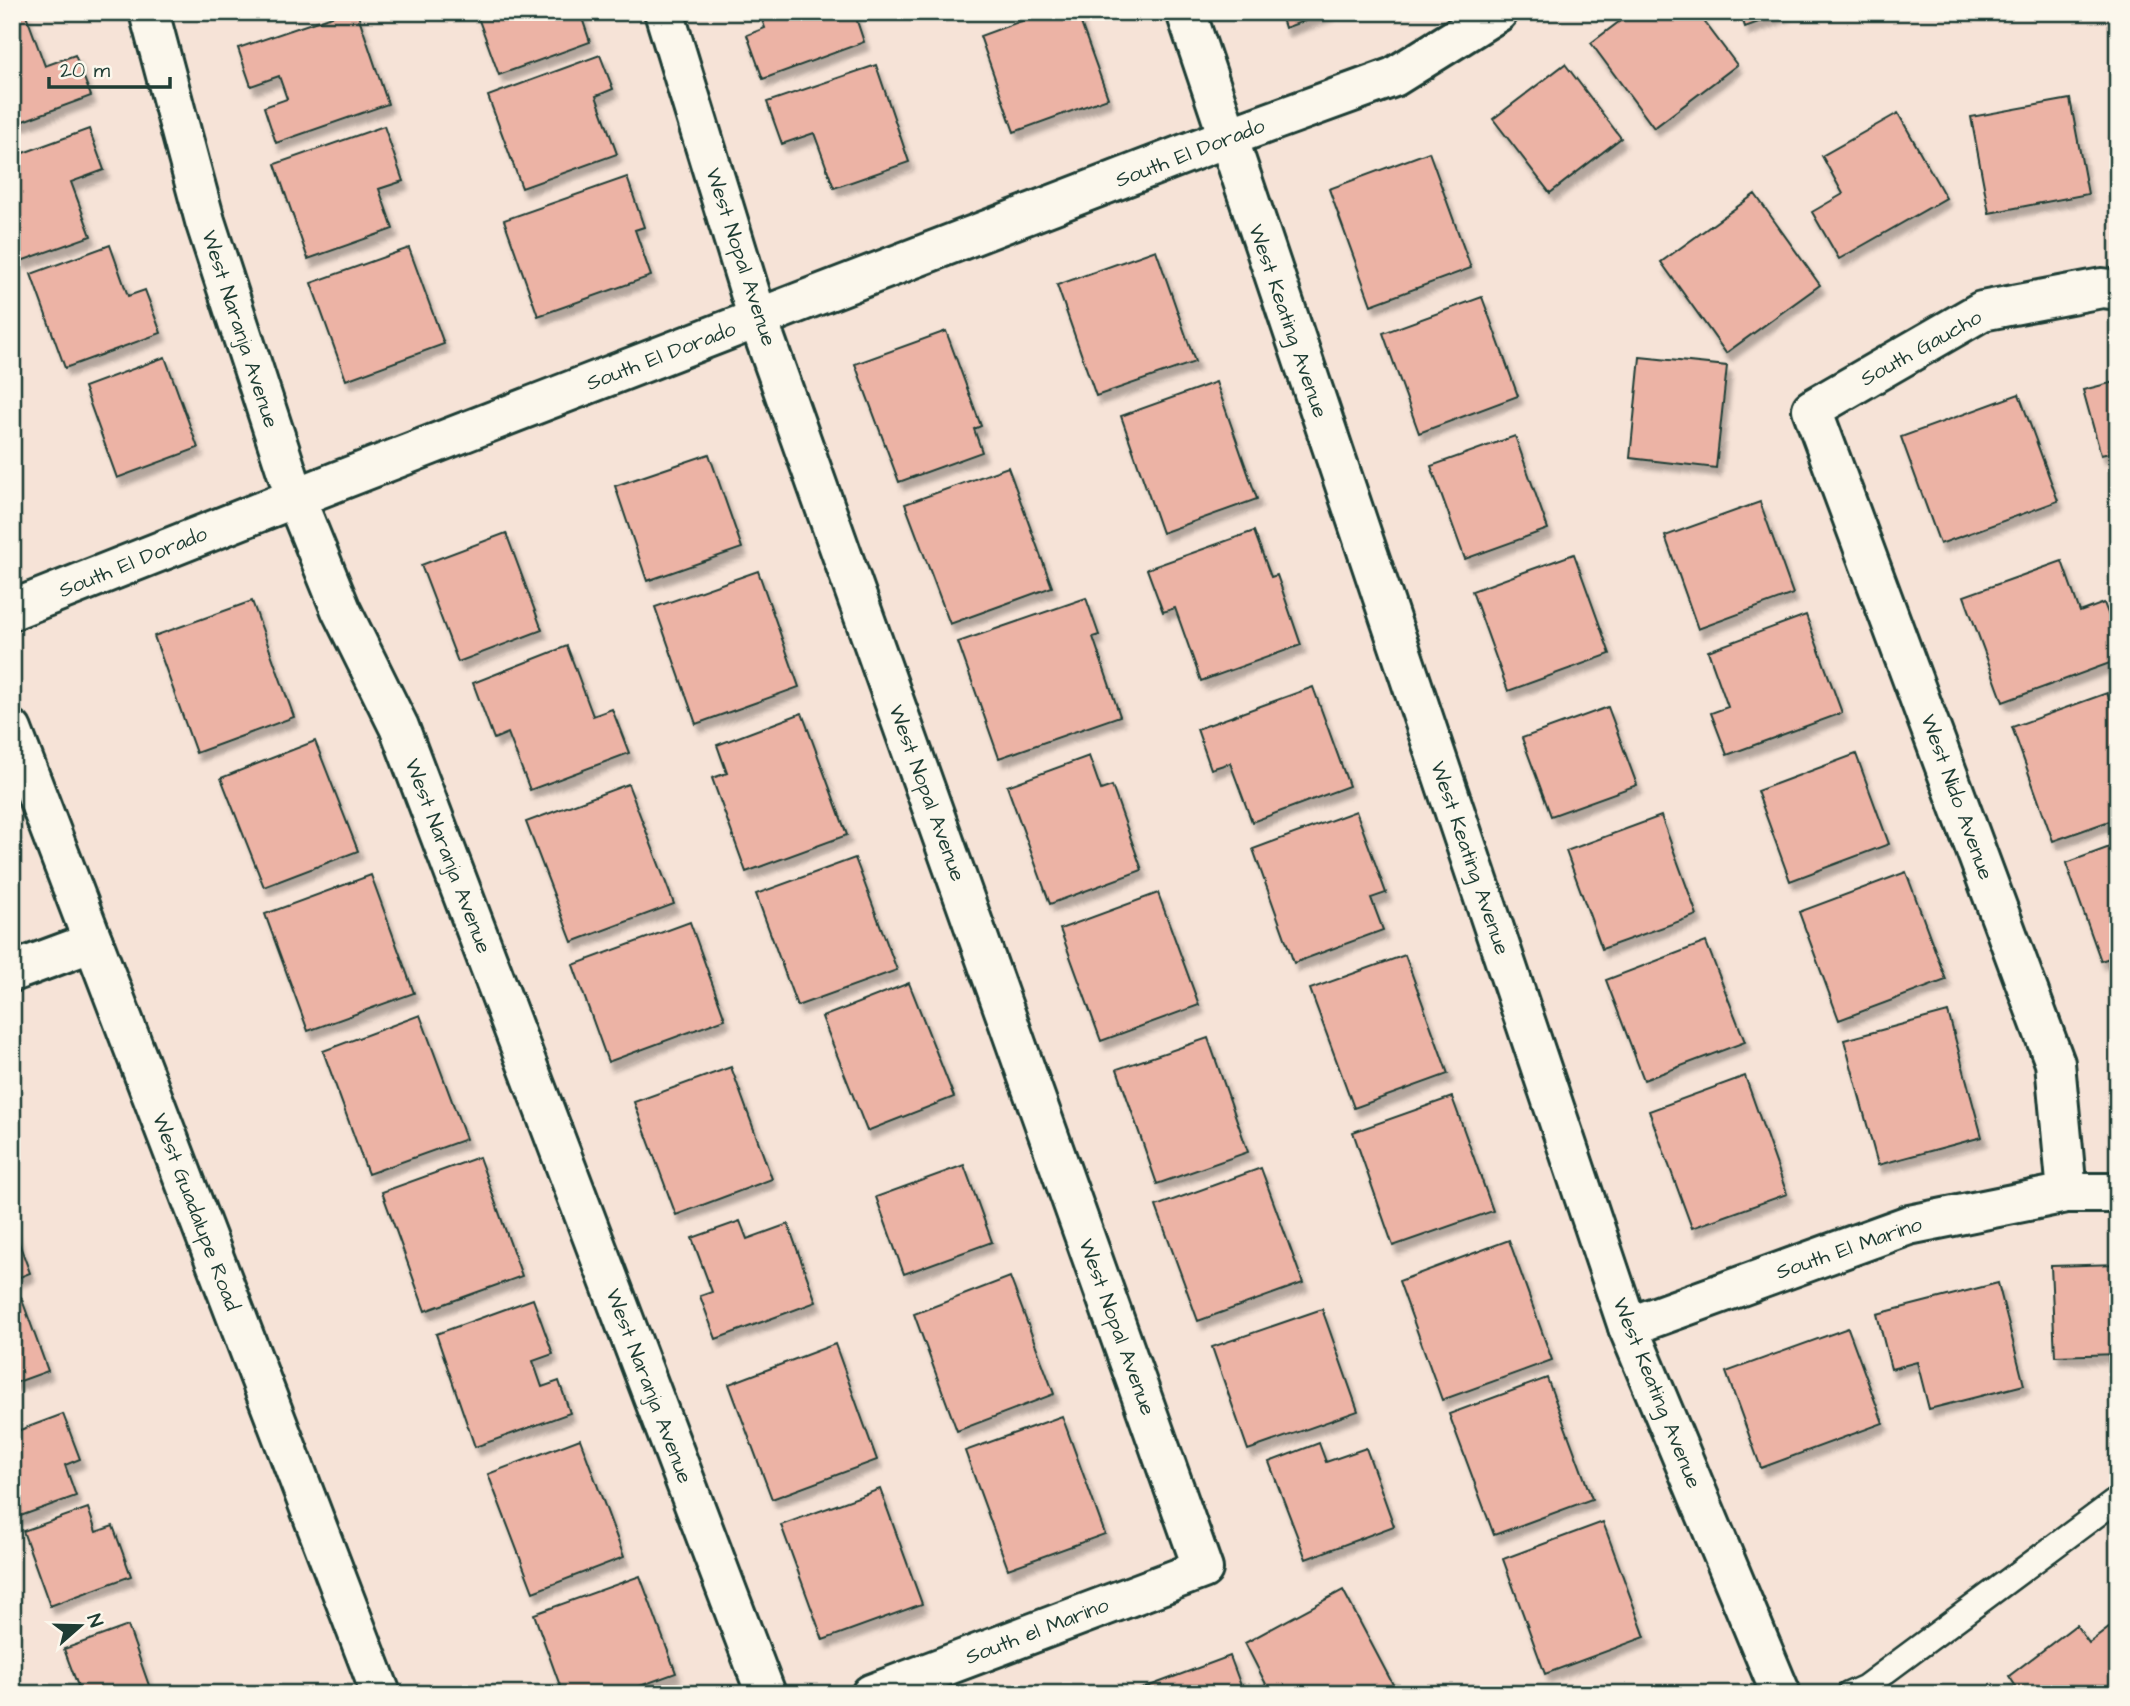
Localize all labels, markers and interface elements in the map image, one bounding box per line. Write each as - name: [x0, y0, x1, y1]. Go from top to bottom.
- scale bar: [49, 46, 170, 90]
- text: 20 m: [60, 56, 111, 85]
- street label: South El Dorado: [1111, 111, 1269, 195]
- street label: West Nopal Avenue: [698, 164, 784, 350]
- street label: West Keating Avenue: [1239, 220, 1335, 422]
- street label: West Naranja Avenue: [194, 226, 286, 432]
- street label: South Gaucho: [1855, 303, 1987, 393]
- street label: South El Dorado: [582, 314, 740, 398]
- street label: South El Dorado: [54, 519, 212, 605]
- street label: West Nopal Avenue: [881, 701, 972, 886]
- street label: West Nido Avenue: [1914, 710, 2000, 884]
- street label: West Naranja Avenue: [398, 755, 498, 957]
- street label: West Keating Avenue: [1421, 757, 1517, 959]
- street label: West Guadalupe Road: [144, 1109, 247, 1316]
- street label: South El Marino: [1772, 1209, 1926, 1287]
- street label: West Nopal Avenue: [1071, 1235, 1162, 1420]
- street label: West Naranja Avenue: [599, 1285, 699, 1487]
- street label: West Keating Avenue: [1604, 1293, 1708, 1493]
- north arrow: [46, 1590, 116, 1660]
- street label: South el Marino: [961, 1590, 1113, 1672]
- text: N: [80, 1610, 109, 1631]

